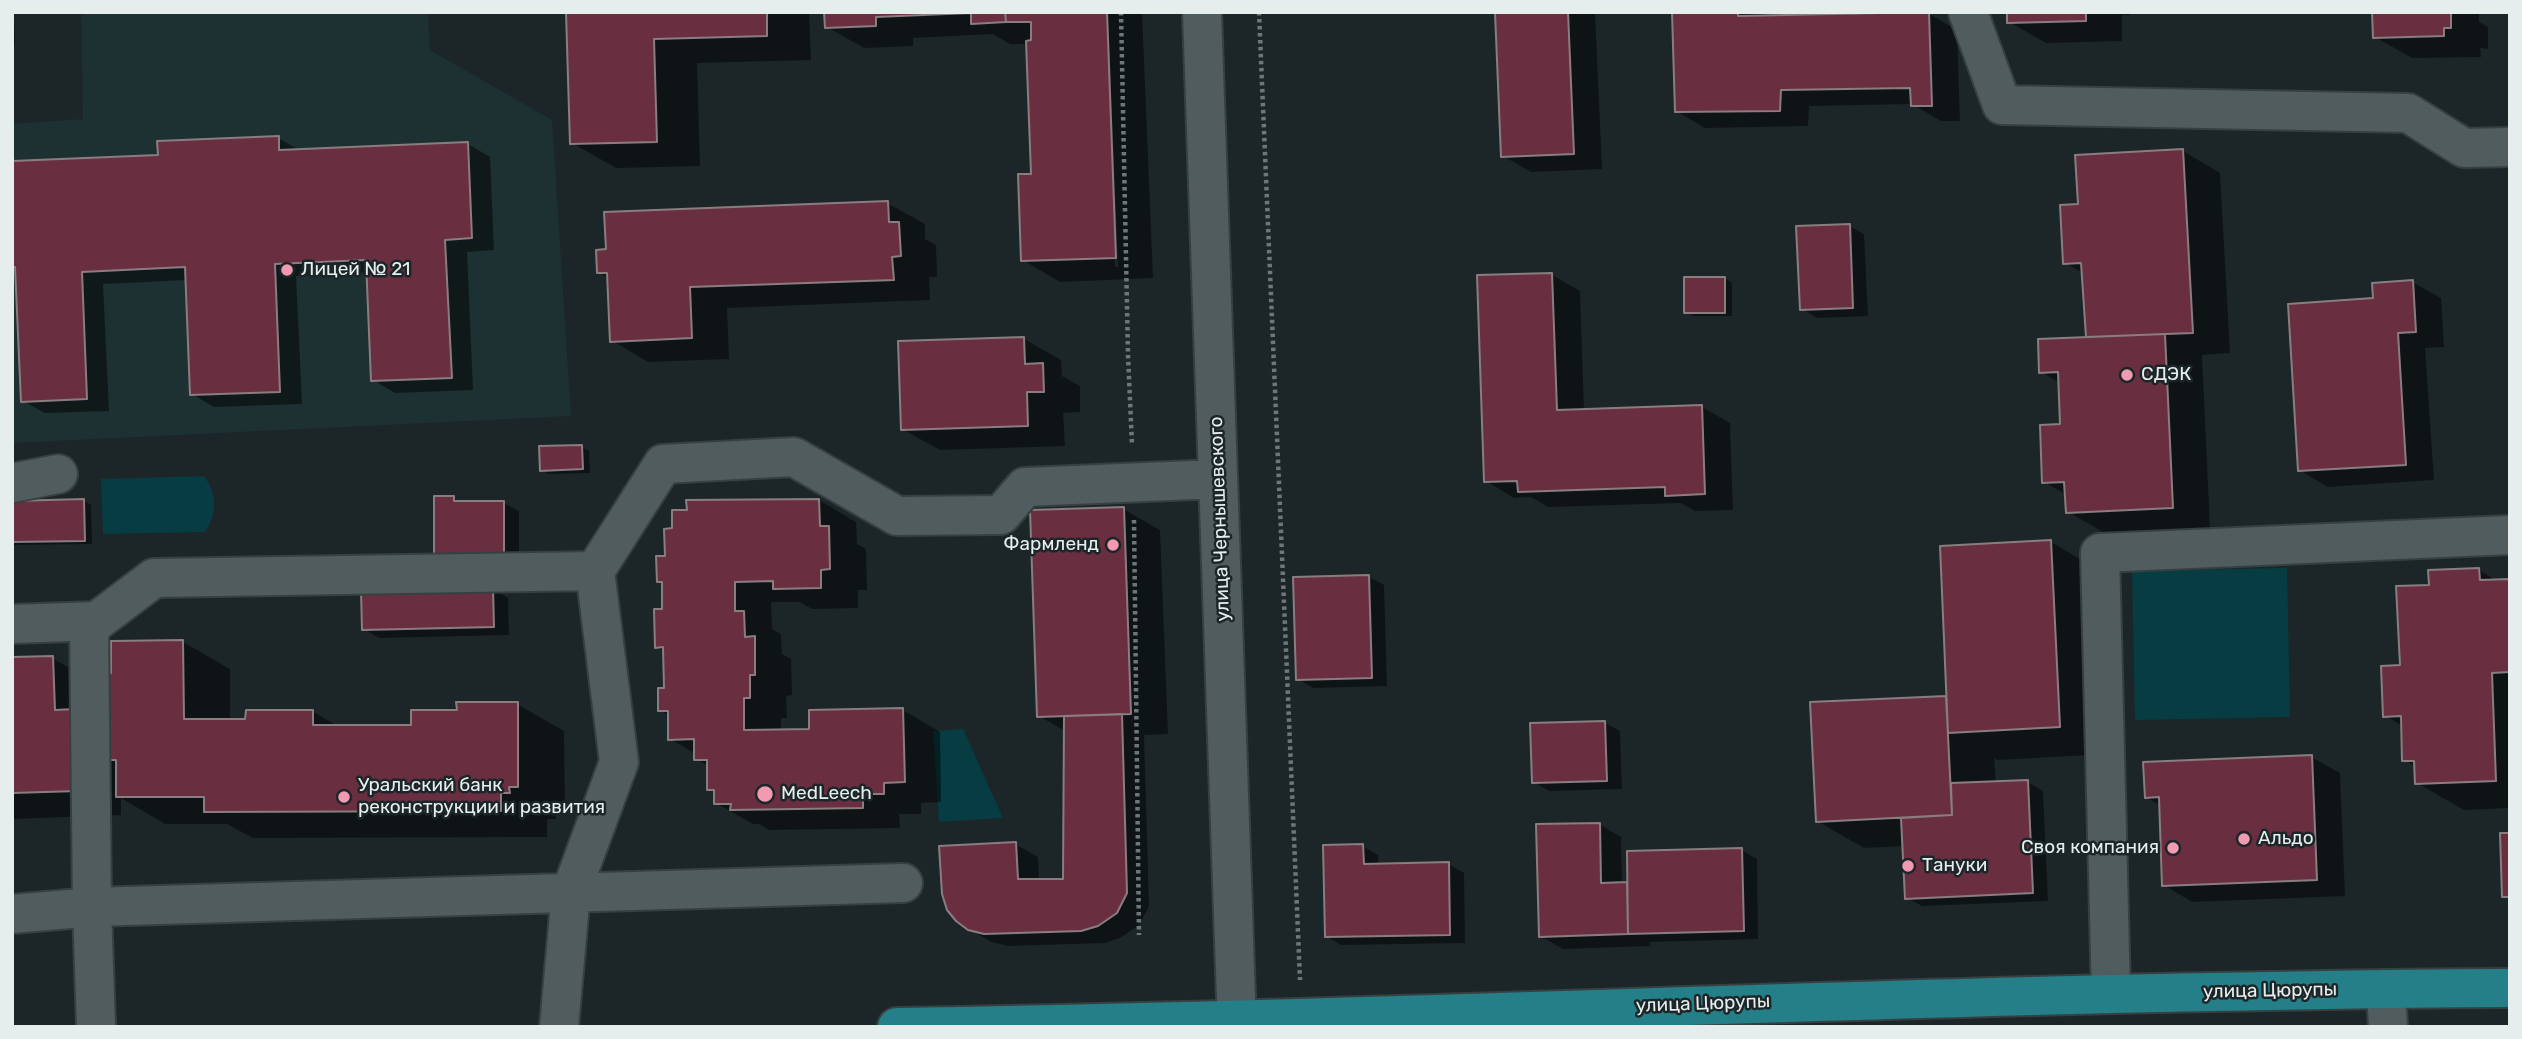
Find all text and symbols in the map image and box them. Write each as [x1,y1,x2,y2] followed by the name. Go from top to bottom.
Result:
[301,259,410,281] place label: Лицей № 21
[279,262,295,278] marker: Лицей № 21
[2141,364,2191,386] place label: СДЭК
[2119,367,2135,383] marker: СДЭК
[1205,416,1235,622] street label: улица Чернышевского
[1003,534,1099,556] place label: Фармленд
[1105,537,1121,553] marker: Фармленд
[358,775,605,819] place label: Уральский банк реконструкции и развития
[781,783,872,805] place label: MedLeech
[755,784,775,804] marker: MedLeech
[336,789,352,805] marker: Уральский банк реконструкции и развития
[2258,828,2314,850] place label: Альдо
[2236,831,2252,847] marker: Альдо
[2021,837,2159,859] place label: Своя компания
[2165,840,2181,856] marker: Своя компания
[1922,855,1987,877] place label: Тануки
[1900,858,1916,874] marker: Тануки
[2203,978,2337,1004] street label: улица Цюрупы
[1635,990,1771,1018] street label: улица Цюрупы

